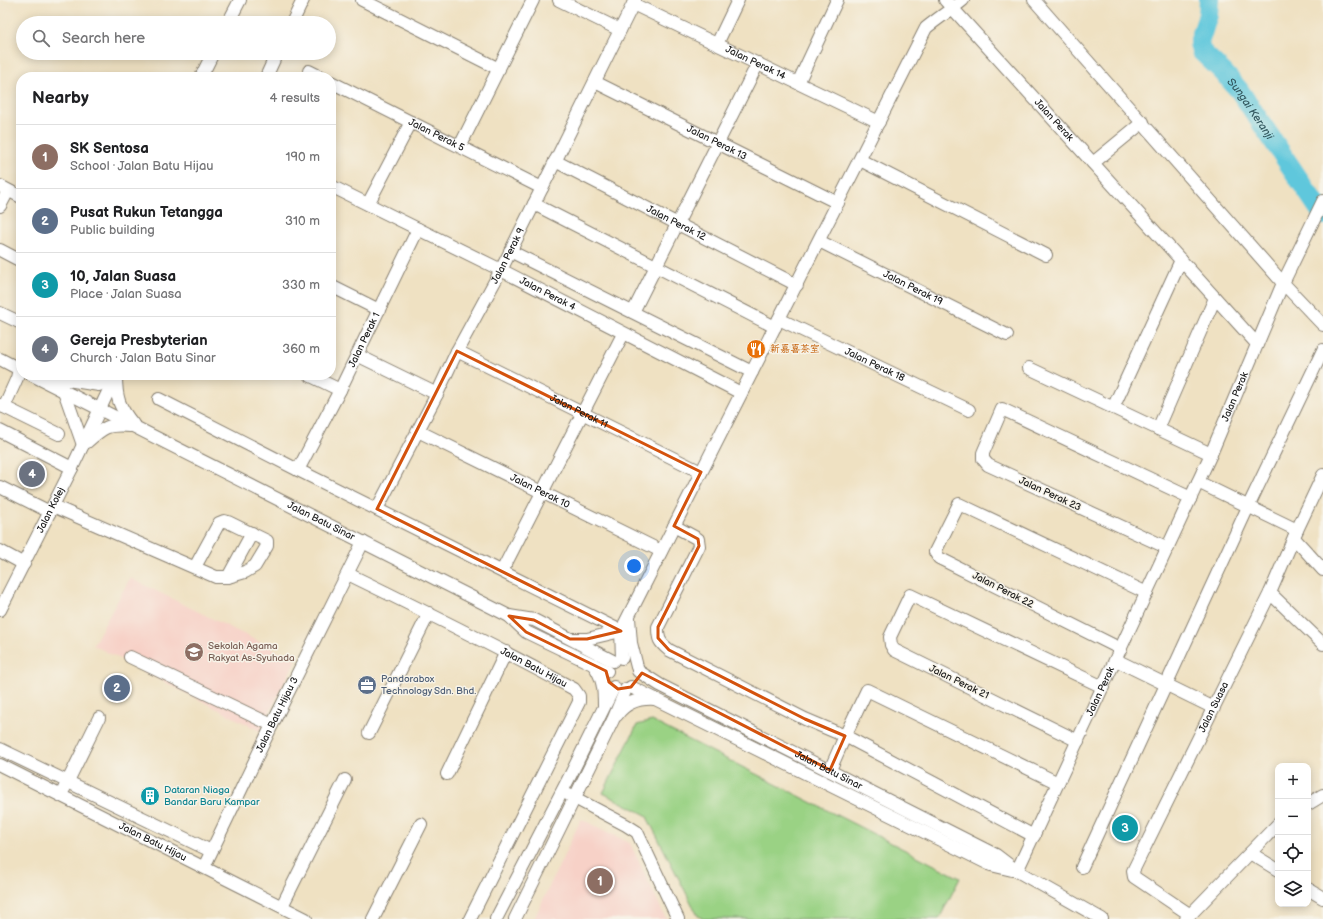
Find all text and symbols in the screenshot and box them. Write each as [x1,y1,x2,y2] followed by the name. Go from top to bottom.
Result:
[16,16,336,60] search box
[30,27,52,49] icon: search
[62,29,145,48] text: Search here
[724,43,788,82] street label: Jalan Perak 14
[1225,75,1277,142] water label: Sungai Keranji
[32,88,89,108] text: Nearby
[270,90,320,106] text: 4 results
[1032,96,1076,144] street label: Jalan Perak
[406,116,467,154] street label: Jalan Perak 5
[685,123,749,163] street label: Jalan Perak 13
[70,139,149,158] text: SK Sentosa
[42,149,48,165] text: 1
[286,149,320,165] text: 190 m
[70,158,214,174] text: School · Jalan Batu Hijau
[70,203,223,222] text: Pusat Rukun Tetangga
[644,203,708,243] street label: Jalan Perak 12
[41,213,49,229] text: 2
[285,213,320,229] text: 310 m
[70,222,155,238] text: Public building
[489,226,527,286] street label: Jalan Perak 9
[70,267,176,286] text: 10, Jalan Suasa
[881,268,945,308] street label: Jalan Perak 19
[517,275,578,313] street label: Jalan Perak 4
[41,277,49,293] text: 3
[282,277,320,293] text: 330 m
[70,286,182,302] text: Place · Jalan Suasa
[346,311,383,369] street label: Jalan Perak 1
[70,331,208,350] text: Gereja Presbyterian
[745,338,767,360] restaurant icon: 新嘉喜茶室
[41,341,49,357] text: 4
[282,341,320,357] text: 360 m
[770,343,820,355] place label: 新嘉喜茶室
[843,345,907,384] street label: Jalan Perak 18
[70,350,216,366] text: Church · Jalan Batu Sinar
[1219,370,1251,423] street label: Jalan Perak
[548,392,610,431] street label: Jalan Perak 11
[19,459,45,489] pin: 4
[508,471,572,511] street label: Jalan Perak 10
[1017,474,1083,514] street label: Jalan Perak 23
[34,485,67,535] street label: Jalan Kolej
[286,499,357,543] street label: Jalan Batu Sinar
[624,556,644,576] your location
[970,569,1036,611] street label: Jalan Perak 22
[208,640,295,664] place label: Sekolah Agama Rakyat As-Syuhada
[183,641,205,663] school or university icon: Sekolah Agama Rakyat As-Syuhada
[498,645,569,690] street label: Jalan Batu Hijau
[927,662,991,702] street label: Jalan Perak 21
[1084,665,1117,718] street label: Jalan Perak
[104,673,130,703] pin: 2
[381,673,476,697] place label: Pandorabox Technology Sdn. Bhd.
[356,674,378,696] office icon: Pandorabox Technology Sdn. Bhd.
[254,675,301,755] street label: Jalan Batu Hijau 3
[1196,680,1231,734] street label: Jalan Suasa
[793,748,865,792] street label: Jalan Batu Sinar
[1275,763,1311,907] map controls
[1275,763,1311,799] button: +
[164,784,260,808] place label: Dataran Niaga Bandar Baru Kampar
[139,785,161,807] building icon: Dataran Niaga Bandar Baru Kampar
[1275,799,1311,835] button: −
[1112,813,1138,843] pin: 3
[117,820,189,864] street label: Jalan Batu Hijau
[1275,835,1311,871] button: locate
[587,866,613,896] pin: 1
[1275,871,1311,907] button: layers

